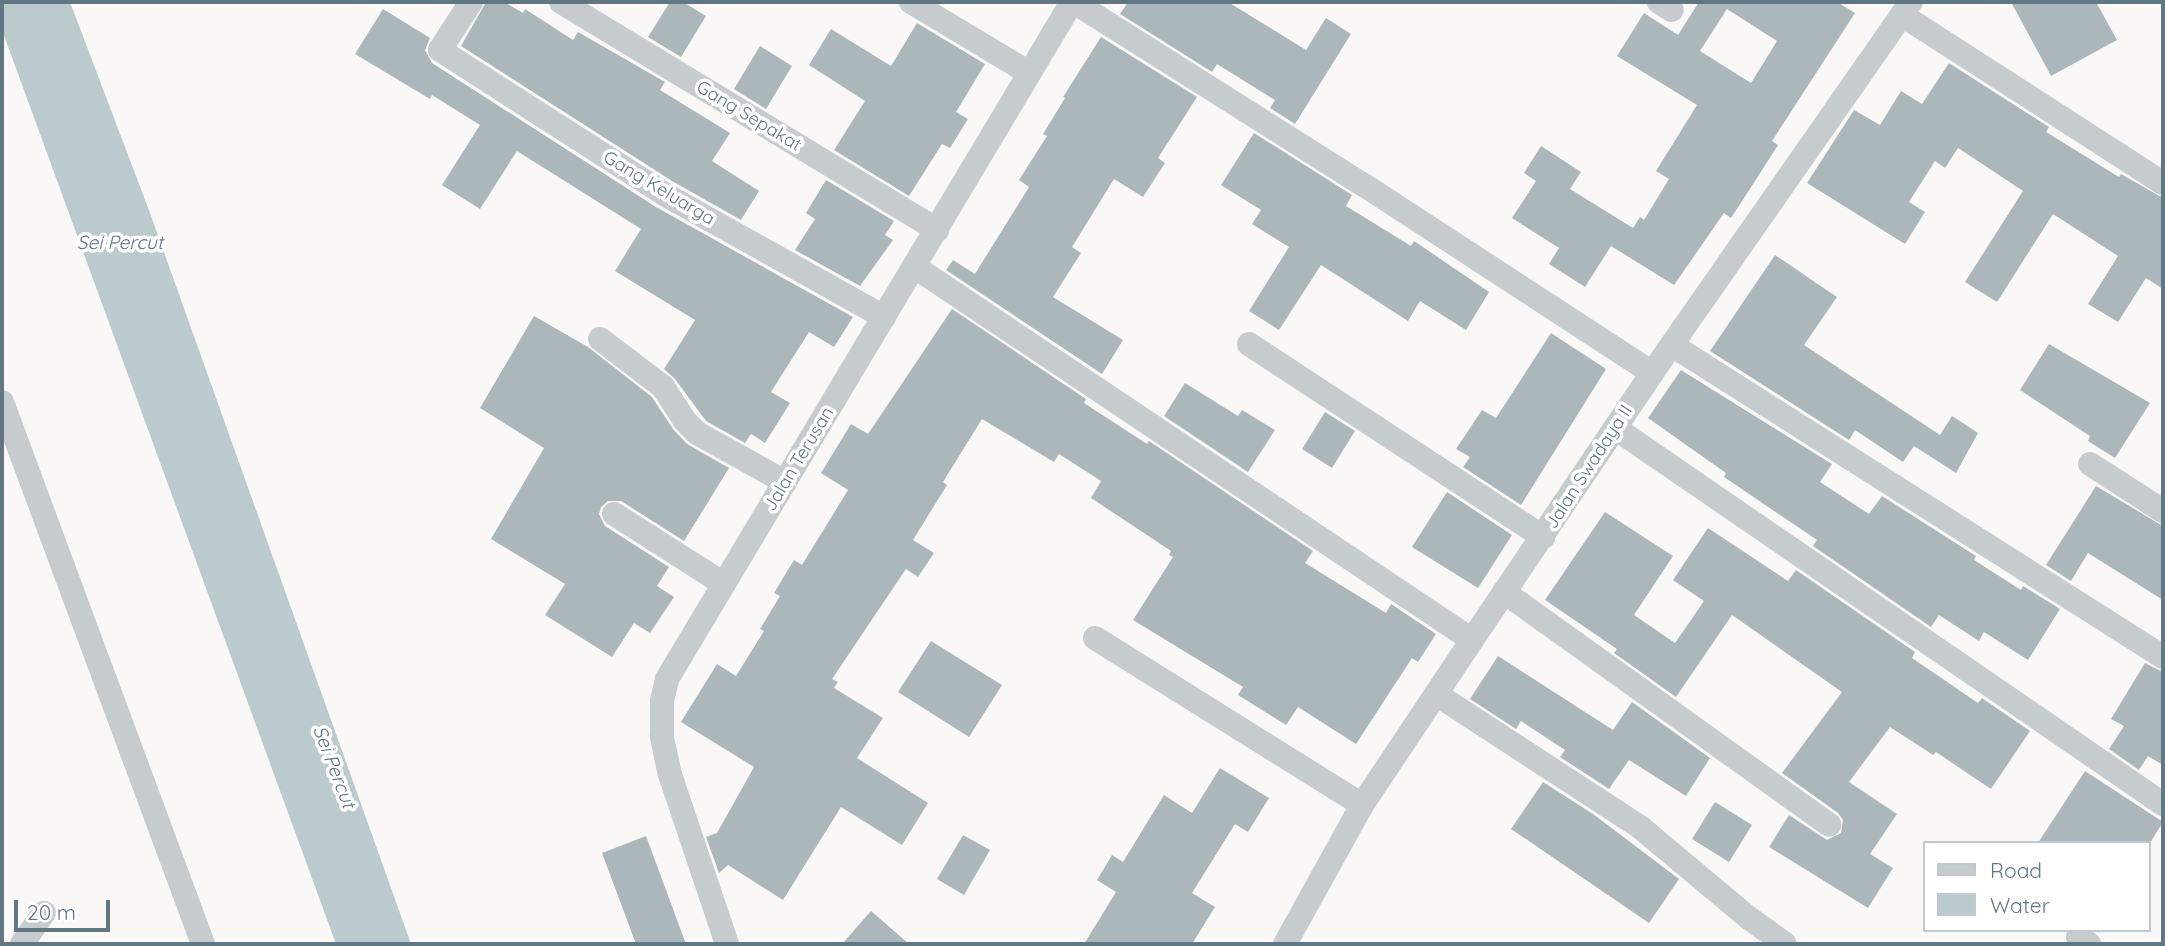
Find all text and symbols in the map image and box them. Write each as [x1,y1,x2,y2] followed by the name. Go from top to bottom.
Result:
[692,76,806,156] street label: Gang Sepakat
[599,146,719,230] street label: Gang Keluarga
[77,232,163,254] water label: Sei Percut
[1541,401,1637,533] street label: Jalan Swadaya II
[759,403,839,515] street label: Jalan Terusan
[308,723,360,811] water label: Sei Percut
[1924,841,2151,932] legend
[1990,857,2042,883] text: Road
[18,886,114,930] scale bar
[1990,892,2050,918] text: Water
[27,899,76,925] text: 20 m

